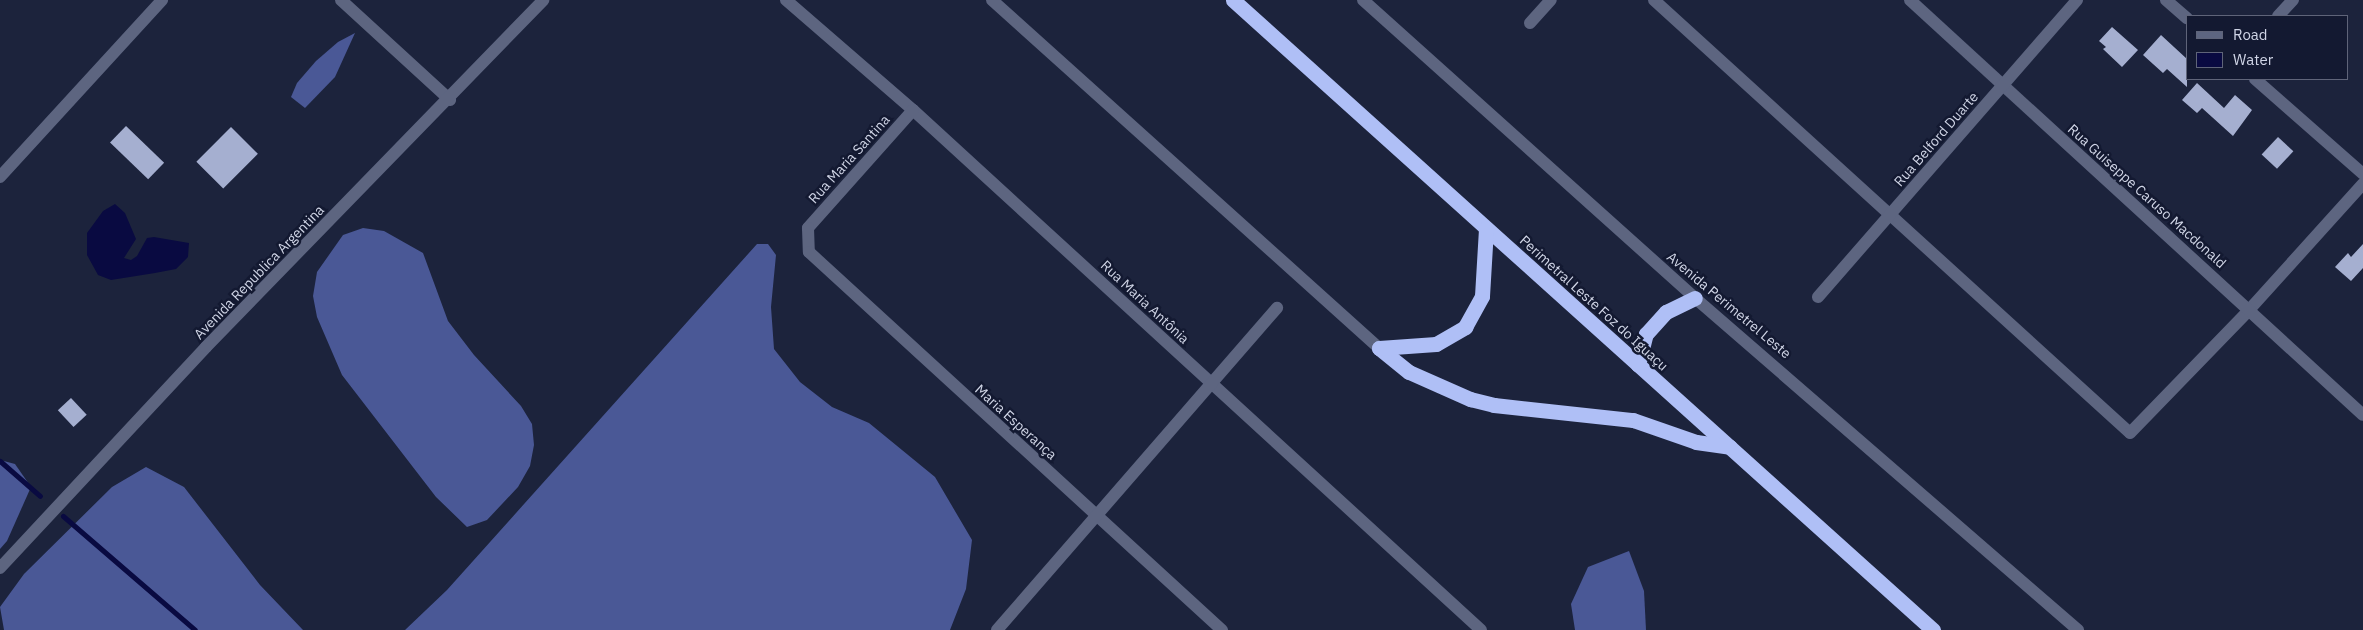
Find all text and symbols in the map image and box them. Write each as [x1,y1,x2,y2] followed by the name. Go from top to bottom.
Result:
[2186,15,2348,80] legend
[2233,25,2268,44] text: Road
[2233,50,2273,69] text: Water
[1890,88,1982,190] street label: Rua Belford Duarte
[805,111,893,207] street label: Rua Maria Santina
[2064,121,2230,271] street label: Rua Guiseppe Caruso Macdonald
[190,201,328,343] street label: Avenida Republica Argentina
[1516,232,1672,374] street label: Perimetral Leste Foz do Iguaçu
[1664,248,1794,362] street label: Avenida Perimetrel Leste
[1097,257,1193,347] street label: Rua Maria Antônia
[972,381,1060,463] street label: Maria Esperança

